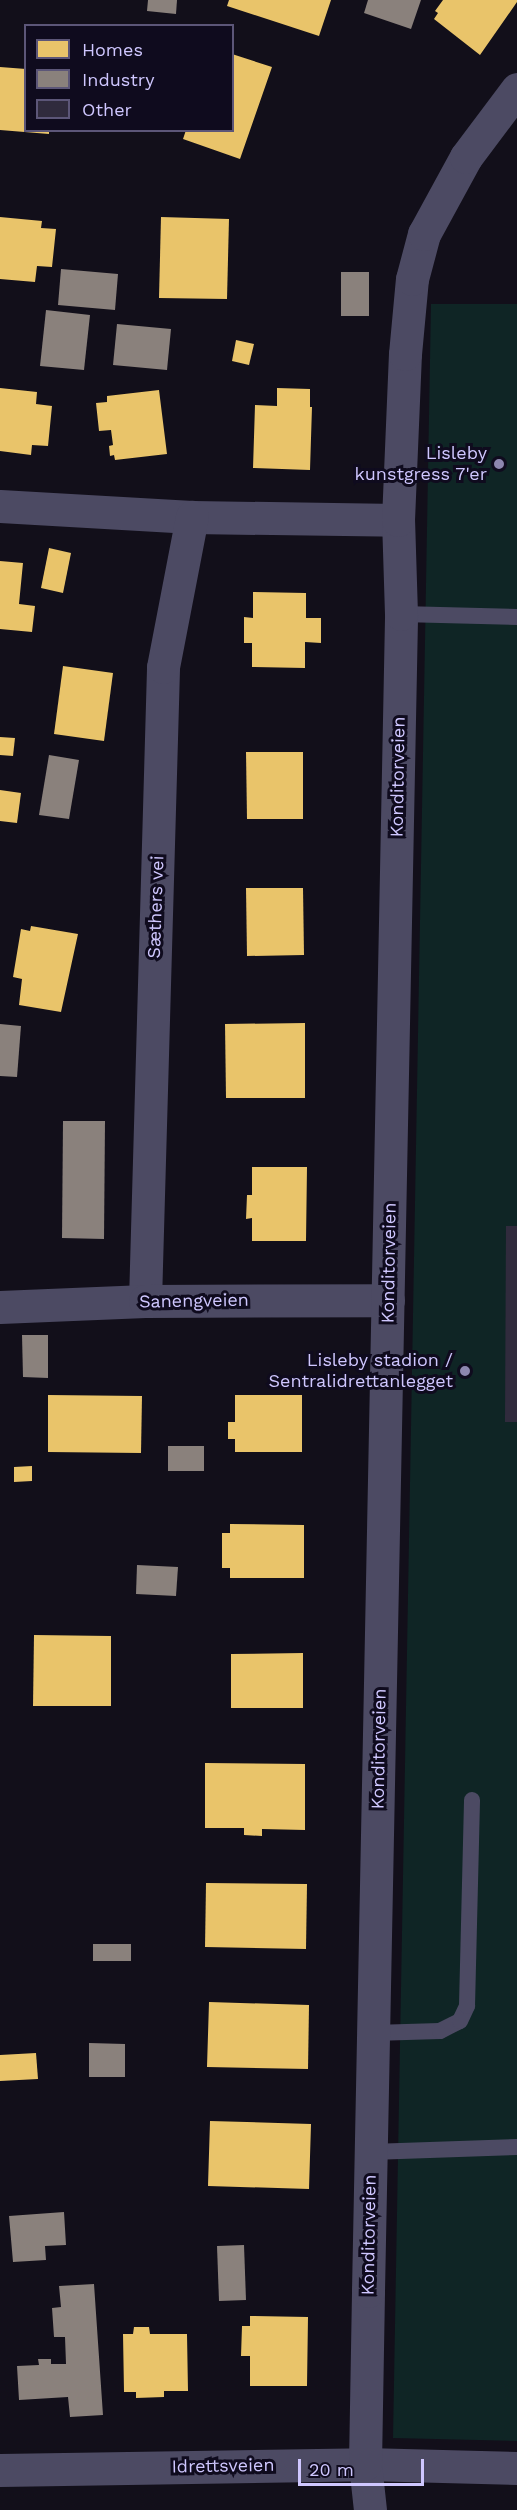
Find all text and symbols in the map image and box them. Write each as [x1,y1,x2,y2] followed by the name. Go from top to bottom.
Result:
[24,24,234,132] legend
[82,39,143,60] text: Homes
[82,69,154,90] text: Industry
[82,99,132,120] text: Other
[354,443,487,486] place label: Lisleby kunstgress 7'er
[492,457,506,471] marker: Lisleby kunstgress 7'er
[386,716,410,838] street label: Konditorveien
[143,855,169,959] street label: Sæthers vei
[377,1202,401,1324] street label: Konditorveien
[139,1289,249,1313] street label: Sanengveien
[269,1350,453,1392] place label: Lisleby stadion / Sentralidrettanlegget
[458,1364,472,1378] marker: Lisleby stadion / Sentralidrettanlegget
[367,1688,391,1810] street label: Konditorveien
[357,2174,381,2296] street label: Konditorveien
[301,2447,427,2485] scale bar
[171,2454,275,2478] street label: Idrettsveien
[309,2459,354,2480] text: 20 m

